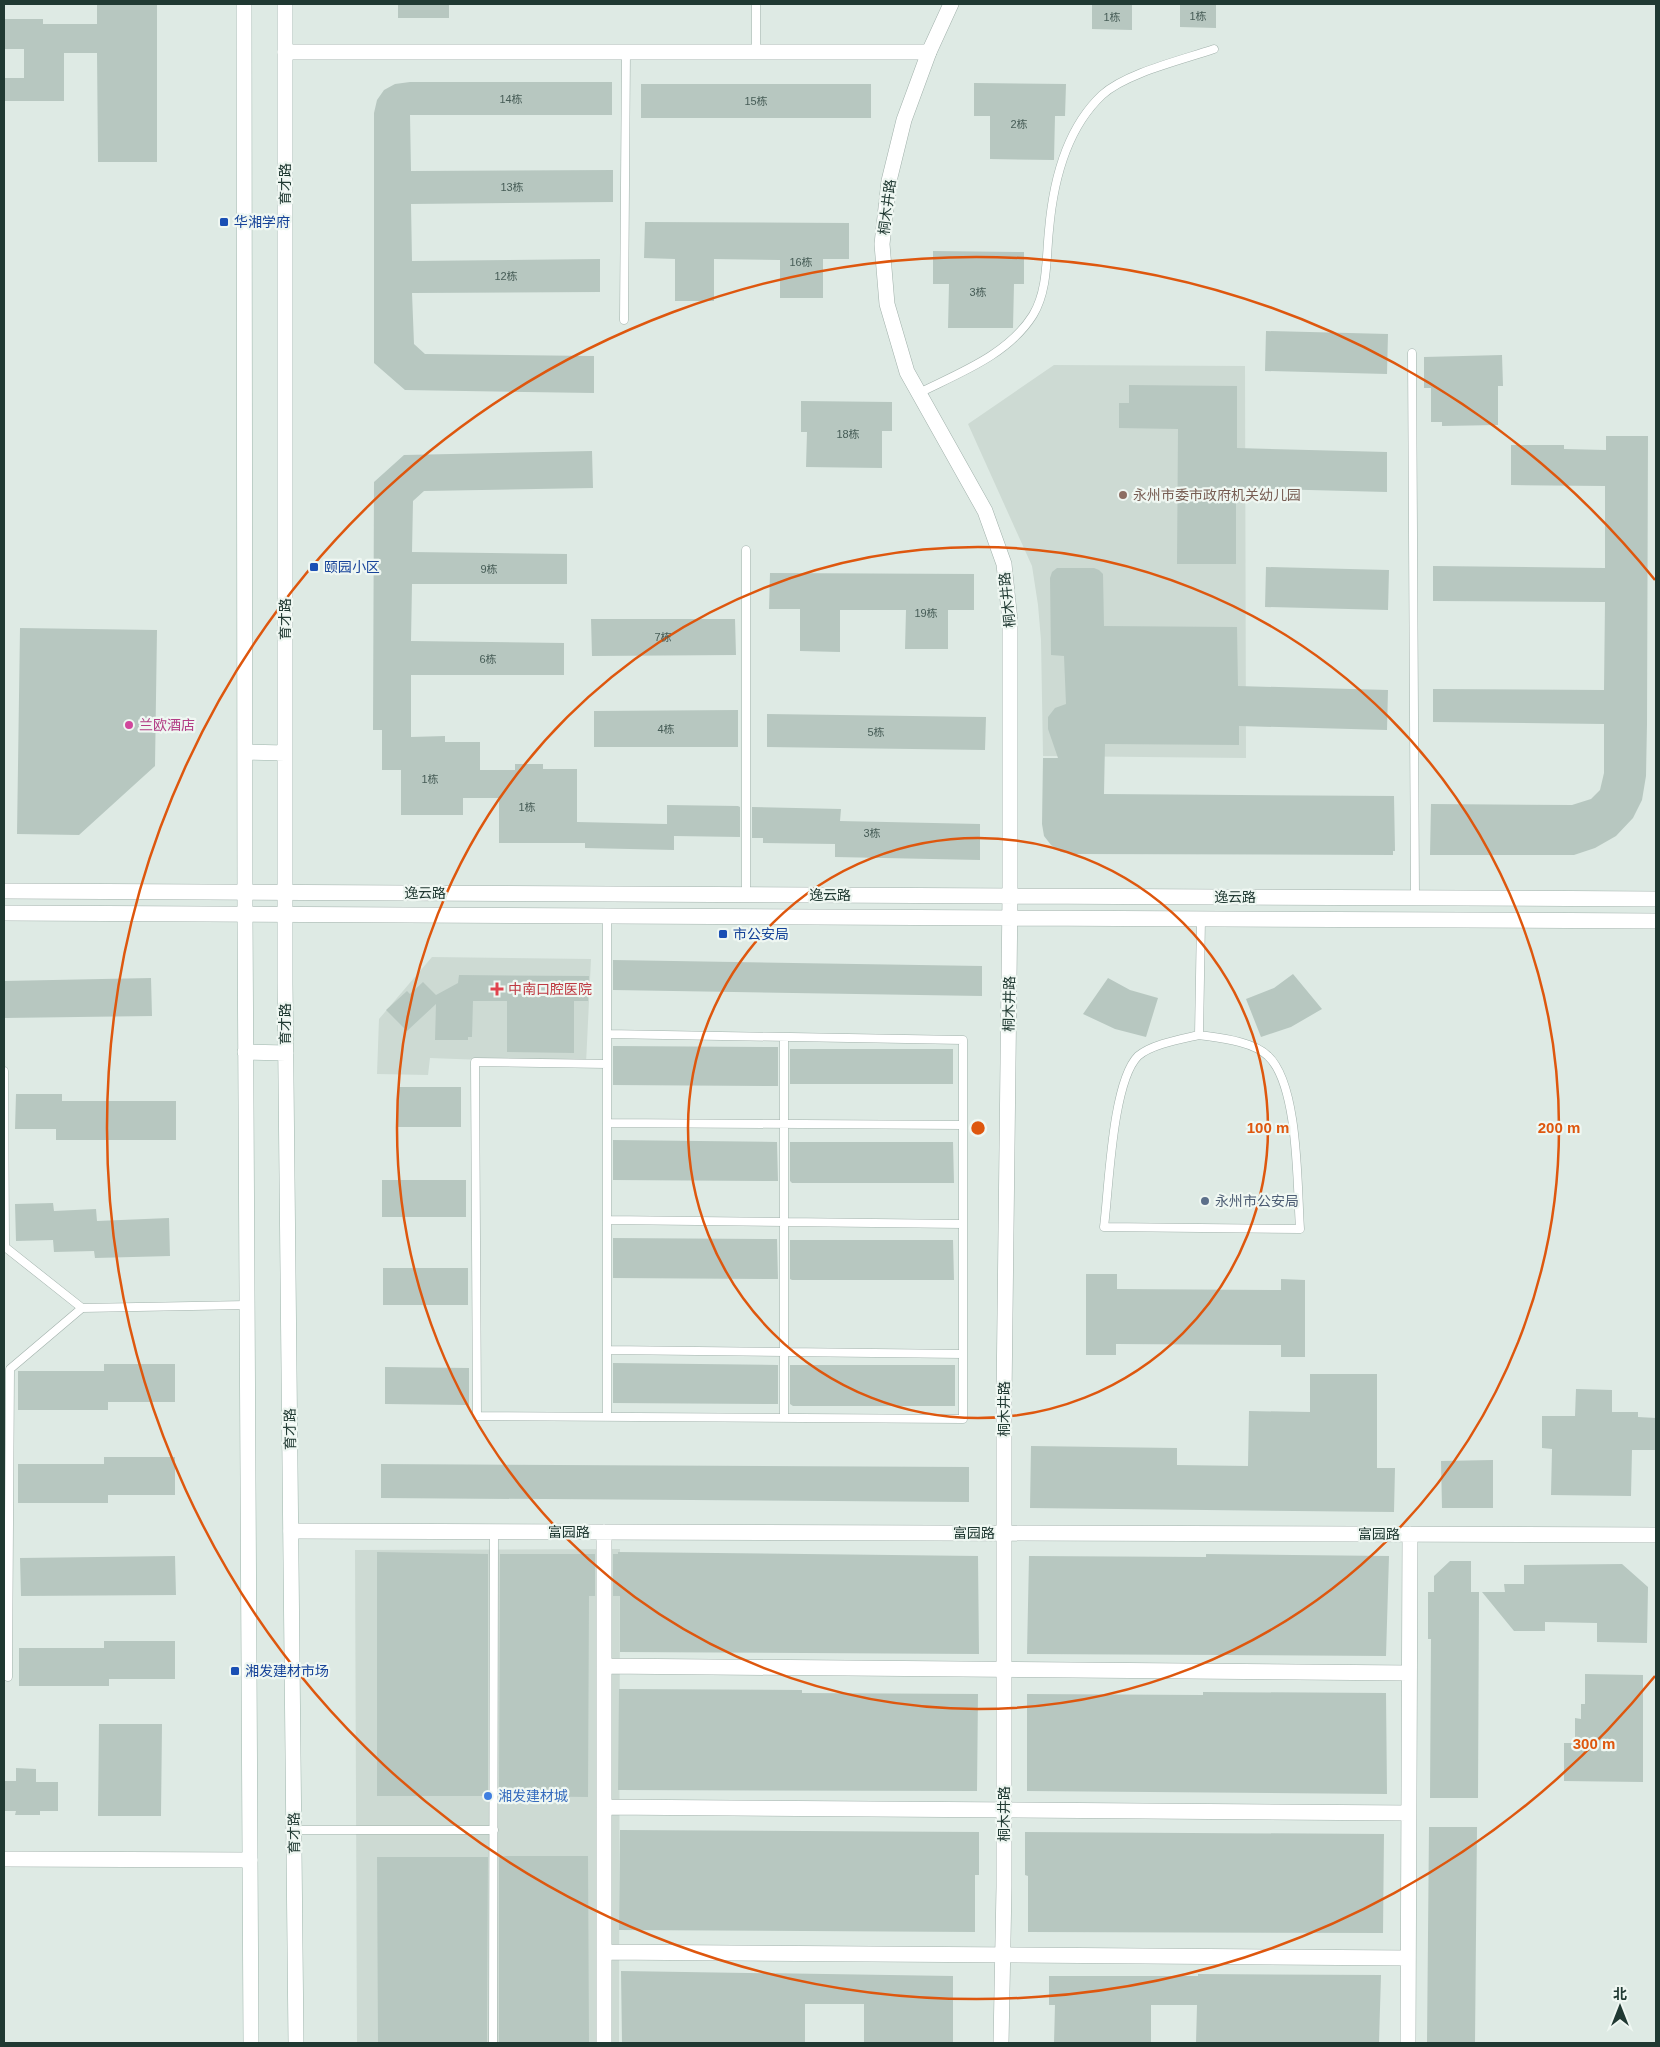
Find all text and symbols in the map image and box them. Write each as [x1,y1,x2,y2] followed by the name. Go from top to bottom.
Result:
[1189,10,1207,22] house number: 1栋
[1103,11,1121,23] house number: 1栋
[499,93,523,105] house number: 14栋
[744,95,768,107] house number: 15栋
[1010,118,1028,130] house number: 2栋
[277,163,293,205] street label: 育才路
[876,178,898,236] street label: 桐木井路
[500,181,524,193] house number: 13栋
[234,214,290,230] place label: 华湘学府
[218,216,230,228] marker: 华湘学府
[789,256,813,268] house number: 16栋
[494,270,518,282] house number: 12栋
[969,286,987,298] house number: 3栋
[836,428,860,440] house number: 18栋
[1133,487,1301,503] place label: 永州市委市政府机关幼儿园
[1117,489,1129,501] marker: 永州市委市政府机关幼儿园
[324,559,380,575] place label: 颐园小区
[308,561,320,573] marker: 颐园小区
[480,563,498,575] house number: 9栋
[996,571,1018,629] street label: 桐木井路
[277,598,293,640] street label: 育才路
[914,607,938,619] house number: 19栋
[654,631,672,643] house number: 7栋
[479,653,497,665] house number: 6栋
[139,717,195,733] place label: 兰欧酒店
[123,719,135,731] marker: 兰欧酒店
[657,723,675,735] house number: 4栋
[867,726,885,738] house number: 5栋
[421,773,439,785] house number: 1栋
[518,801,536,813] house number: 1栋
[863,827,881,839] house number: 3栋
[404,885,446,901] street label: 逸云路
[809,887,851,903] street label: 逸云路
[1214,889,1256,905] street label: 逸云路
[733,926,789,942] place label: 市公安局
[717,928,729,940] marker: 市公安局
[1001,976,1017,1032] street label: 桐木井路
[508,981,592,997] place label: 中南口腔医院
[490,982,504,996] marker: 中南口腔医院
[277,1003,293,1045] street label: 育才路
[969,1119,987,1137] centre of rings
[1247,1119,1289,1136] text: 100 m
[1538,1119,1580,1136] text: 200 m
[1215,1193,1299,1209] place label: 永州市公安局
[1199,1195,1211,1207] marker: 永州市公安局
[996,1381,1012,1437] street label: 桐木井路
[282,1408,298,1450] street label: 育才路
[548,1524,590,1540] street label: 富园路
[953,1525,995,1541] street label: 富园路
[1358,1526,1400,1542] street label: 富园路
[245,1663,329,1679] place label: 湘发建材市场
[229,1665,241,1677] marker: 湘发建材市场
[1573,1735,1615,1752] text: 300 m
[996,1786,1012,1842] street label: 桐木井路
[498,1788,568,1804] place label: 湘发建材城
[482,1790,494,1802] marker: 湘发建材城
[286,1812,302,1854] street label: 育才路
[1595,1982,1645,2032] north arrow
[1613,1986,1627,2002] text: 北

